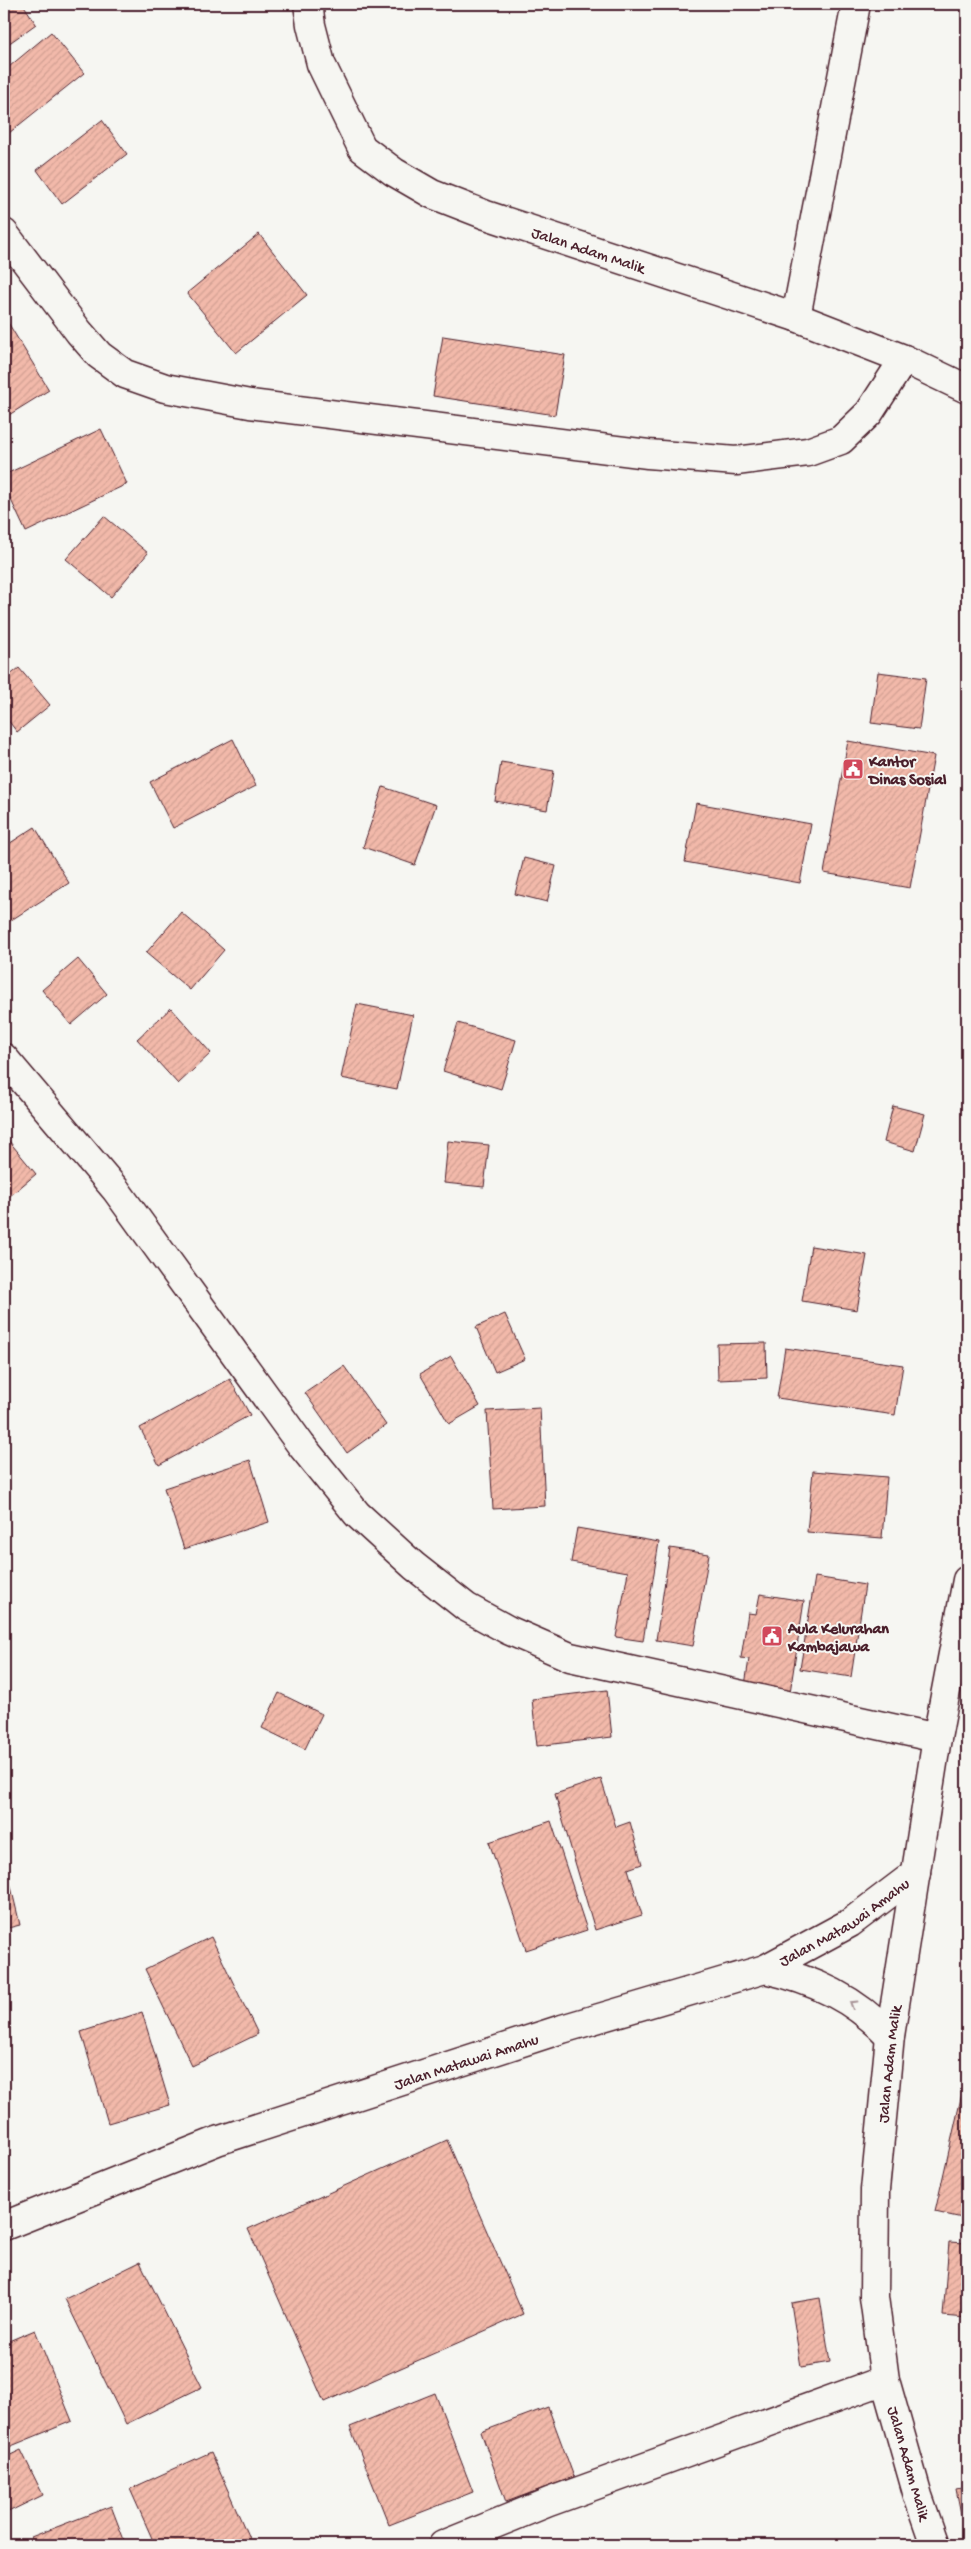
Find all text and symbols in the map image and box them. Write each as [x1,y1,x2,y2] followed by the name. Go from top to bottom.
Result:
[529,225,649,280] street label: Jalan Adam Malik
[867,754,947,791] place label: Kantor Dinas Sosial
[841,757,865,781] public building icon: Kantor Dinas Sosial
[787,1621,889,1658] place label: Aula Kelurahan Kambajawa
[760,1624,784,1648] public building icon: Aula Kelurahan Kambajawa
[777,1875,915,1972] street label: Jalan Matawai Amahu
[850,2001,859,2011] one-way arrow
[876,2002,908,2124] street label: Jalan Adam Malik
[392,2031,542,2096] street label: Jalan Matawai Amahu
[881,2405,933,2525] street label: Jalan Adam Malik

